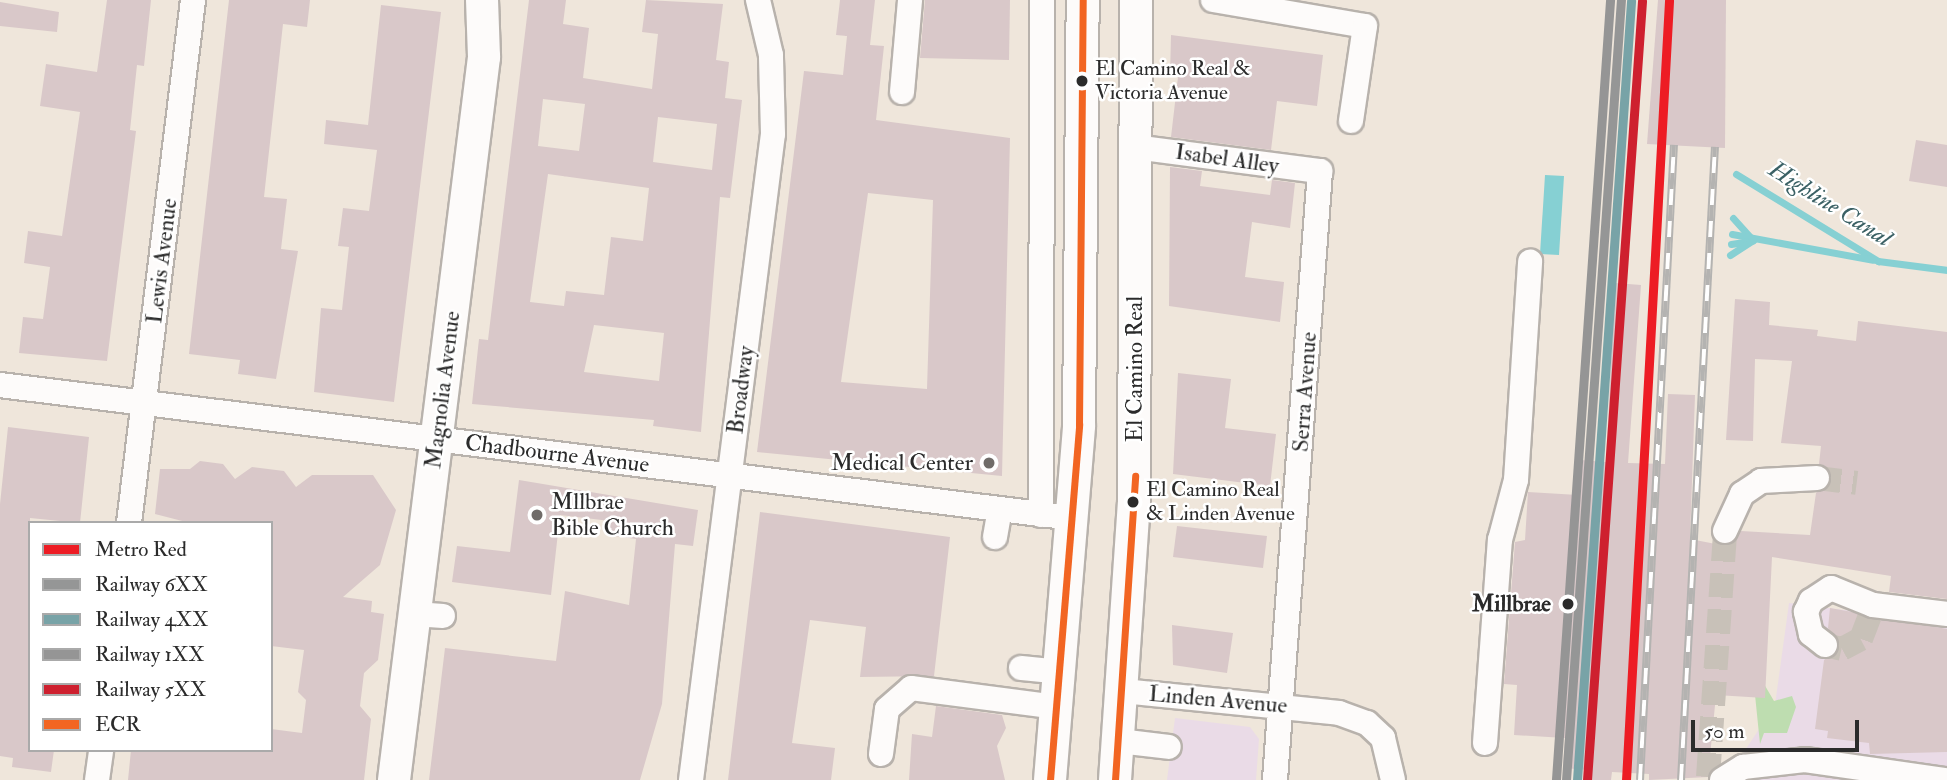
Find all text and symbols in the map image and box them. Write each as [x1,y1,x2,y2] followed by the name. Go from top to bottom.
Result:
[1095,56,1251,106] place label: El Camino Real & Victoria Avenue
[1075,74,1089,88] marker: El Camino Real & Victoria Avenue
[1173,138,1281,180] street label: Isabel Alley
[1764,155,1896,253] water label: Highline Canal
[141,197,183,325] street label: Lewis Avenue
[1121,296,1149,442] street label: El Camino Real
[420,310,466,470] street label: Magnolia Avenue
[1287,331,1323,453] street label: Serra Avenue
[722,344,760,436] street label: Broadway
[463,429,651,479] street label: Chadbourne Avenue
[831,449,973,477] place label: Medical Center
[979,453,999,473] marker: Medical Center
[1146,477,1295,527] place label: El Camino Real & Linden Avenue
[551,488,674,542] place label: Mllbrae Bible Church
[1126,495,1140,509] marker: El Camino Real & Linden Avenue
[529,507,545,523] marker: Mllbrae Bible Church
[28,521,273,752] legend
[95,536,187,563] text: Metro Red
[95,571,208,598] text: Railway 6XX
[1472,590,1551,618] place label: Millbrae
[1557,593,1579,615] marker: Millbrae
[95,606,208,633] text: Railway 4XX
[95,641,205,668] text: Railway 1XX
[95,676,206,703] text: Railway 5XX
[1148,680,1288,720] street label: Linden Avenue
[1695,706,1863,750] scale bar
[95,711,141,738] text: ECR
[1704,718,1745,745] text: 50 m

